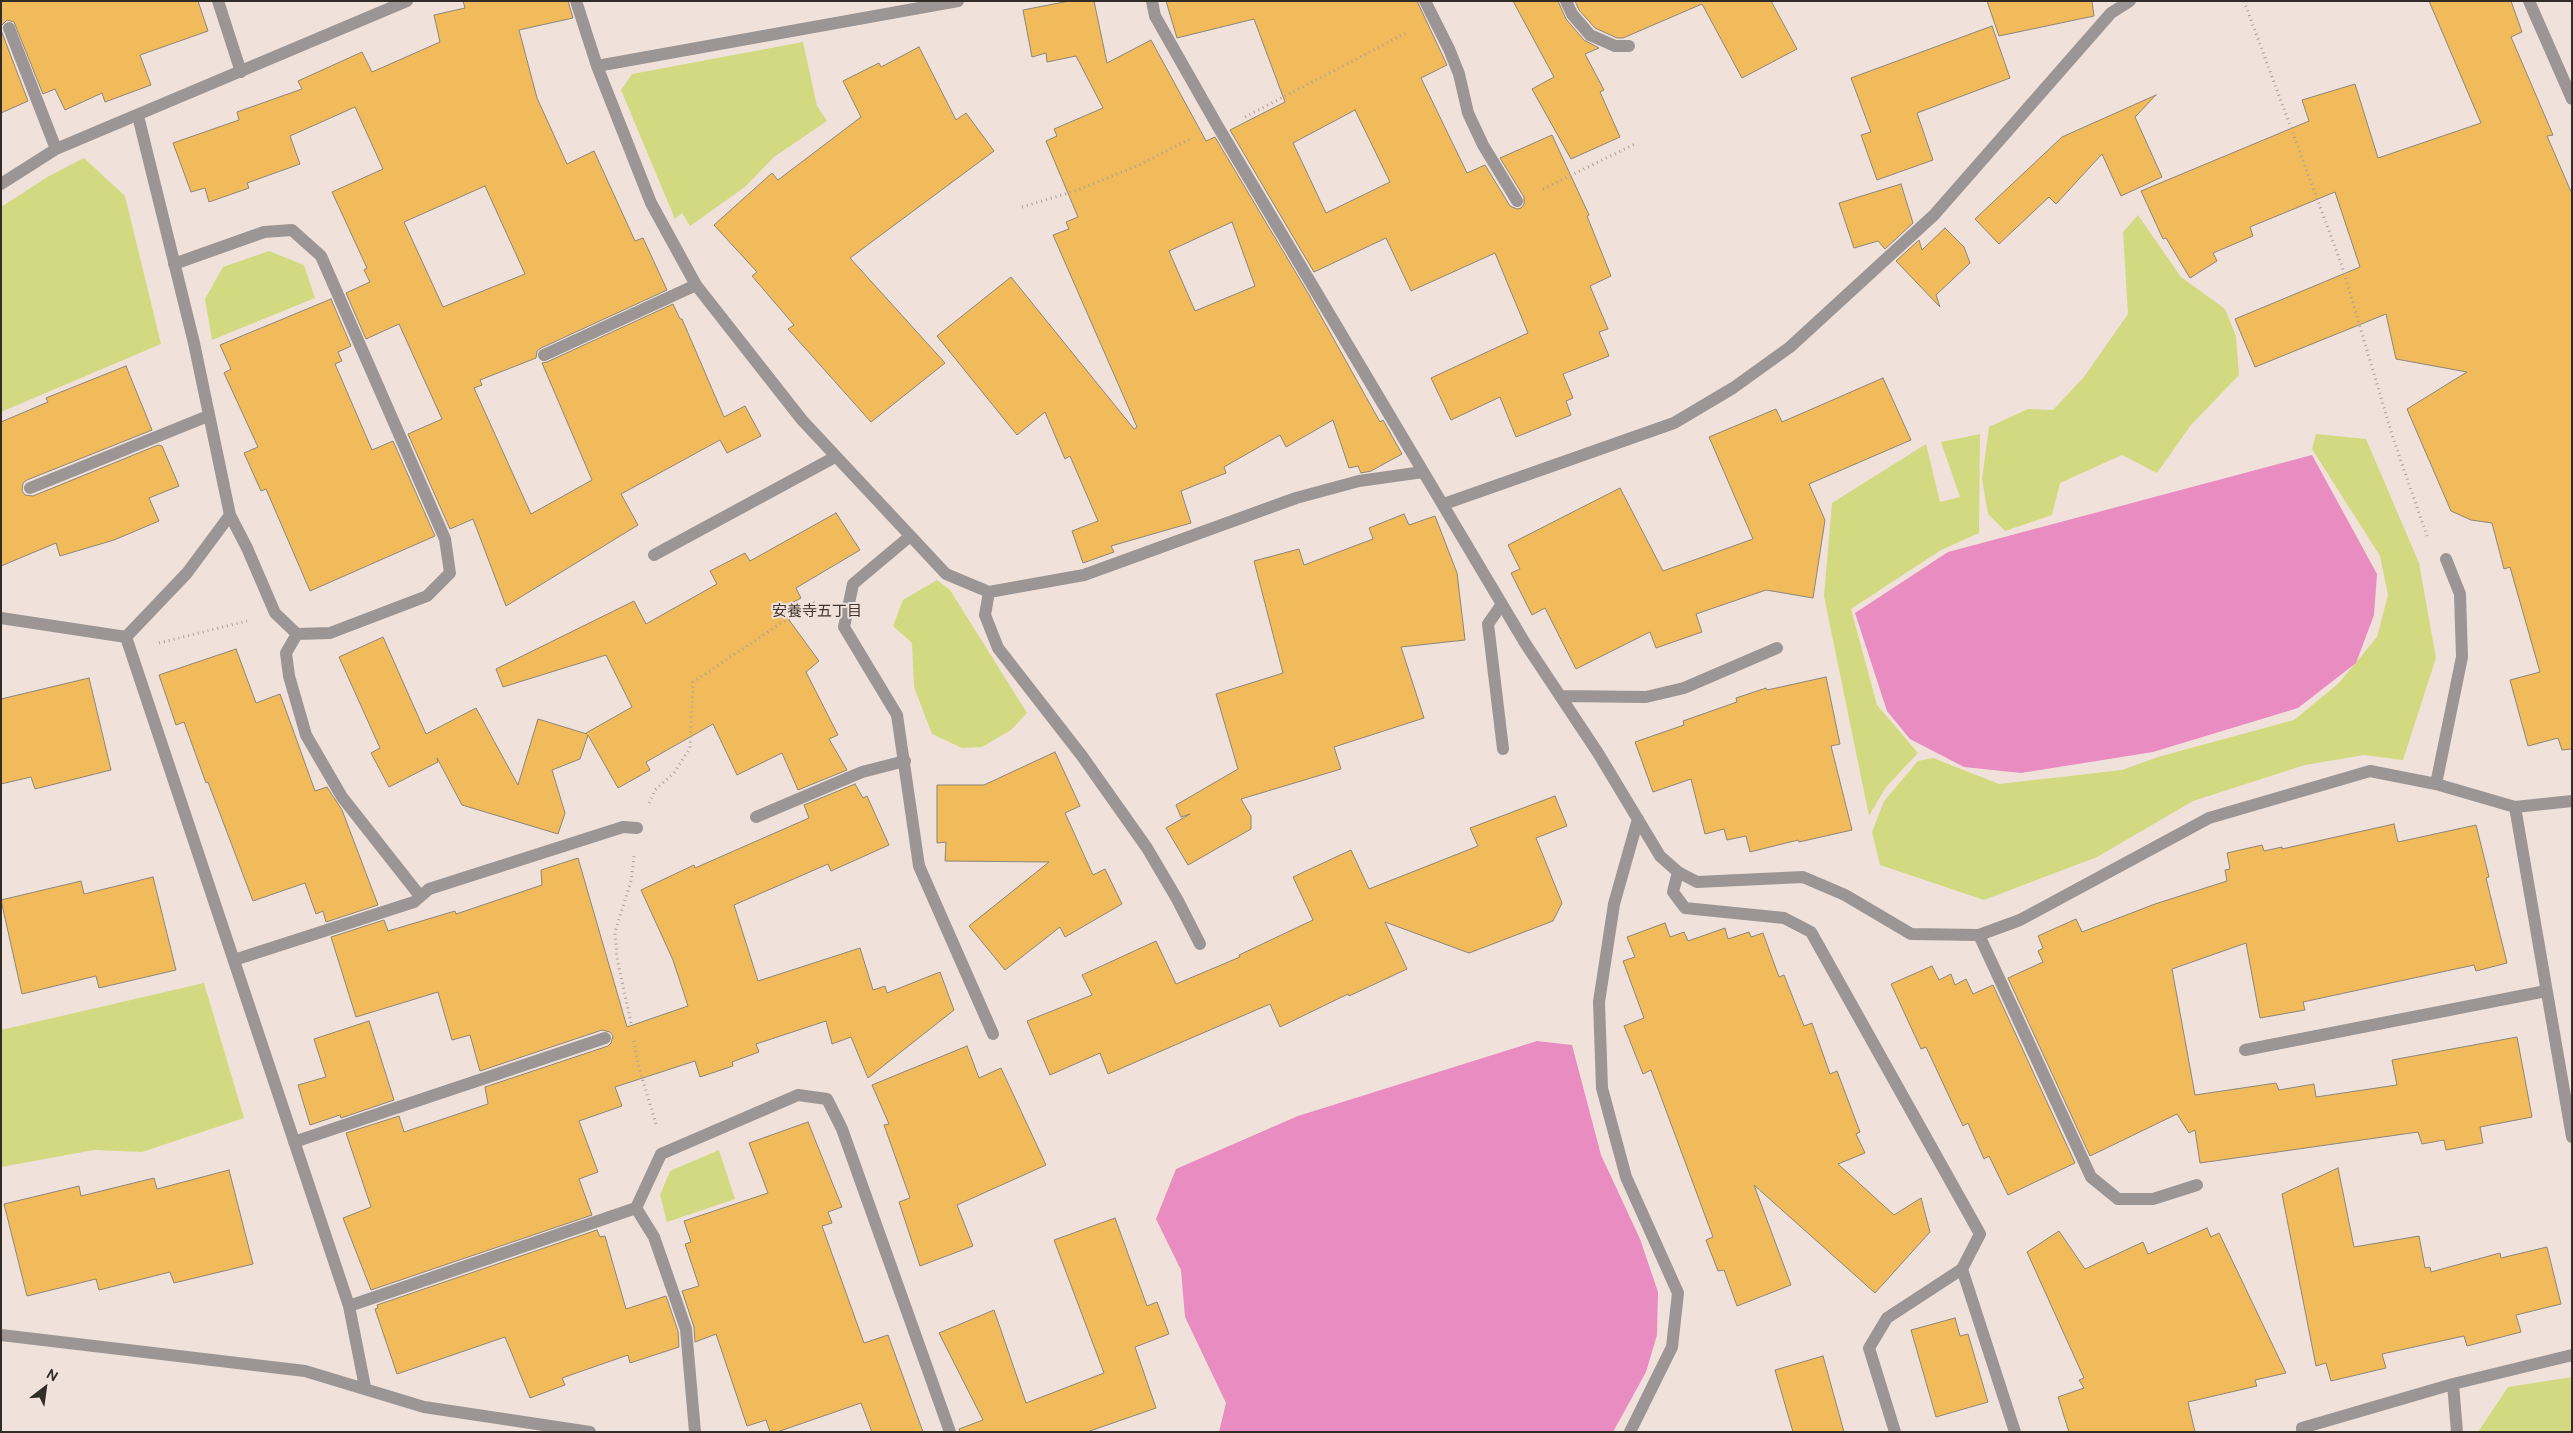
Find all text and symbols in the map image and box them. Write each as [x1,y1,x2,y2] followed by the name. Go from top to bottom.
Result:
[772,603,862,621] district label: 安養寺五丁目
[20,1363,70,1413] north arrow
[44,1365,61,1385] text: N

